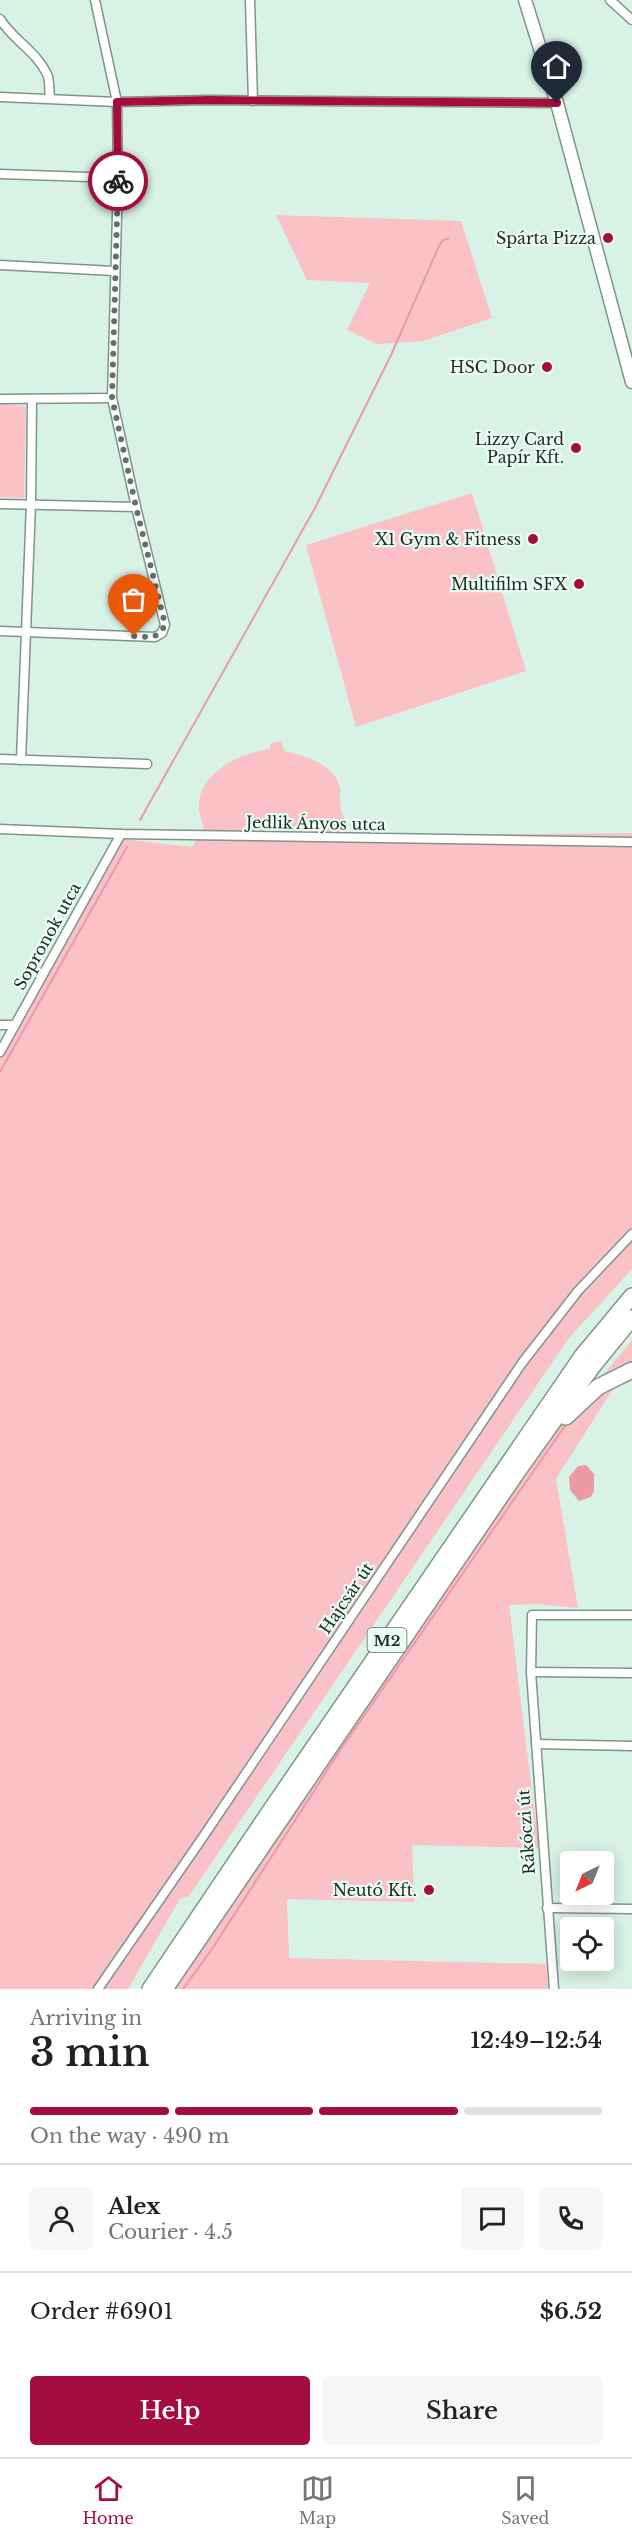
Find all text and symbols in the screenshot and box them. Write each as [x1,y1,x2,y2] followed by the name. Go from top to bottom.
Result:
[531,41,582,103] pin
[540,50,573,83] icon: home
[88,151,148,211] courier
[102,165,135,198] icon: bike
[496,228,596,248] place label: Spárta Pizza
[601,231,615,245] marker: Spárta Pizza
[450,357,535,377] place label: HSC Door
[540,360,554,374] marker: HSC Door
[475,429,564,467] place label: Lizzy Card Papír Kft.
[569,441,583,455] marker: Lizzy Card Papír Kft.
[375,529,521,549] place label: X1 Gym & Fitness
[526,532,540,546] marker: X1 Gym & Fitness
[108,574,159,636] pin
[451,574,568,594] place label: Multifilm SFX
[572,577,586,591] marker: Multifilm SFX
[117,583,150,616] icon: bag
[244,812,386,834] street label: Jedlik Ányos utca
[9,879,85,993] street label: Sopronok utca
[315,1558,377,1638] street label: Hajcsár út
[368,1628,406,1652] road number: M2
[513,1789,539,1875] street label: Rákóczi út
[560,1851,614,1905] north arrow
[560,1851,614,1971] map controls
[333,1880,417,1900] place label: Neutó Kft.
[422,1883,436,1897] marker: Neutó Kft.
[560,1917,614,1971] button: locate
[30,2006,142,2030] text: Arriving in
[470,2027,602,2054] text: 12:49–12:54
[30,2028,150,2077] text: 3 min
[30,2124,229,2148] text: On the way · 490 m
[30,2187,93,2250] button: person
[461,2187,524,2250] button: chat
[539,2187,602,2250] button: phone
[108,2193,161,2220] text: Alex
[108,2220,233,2244] text: Courier · 4.5
[30,2298,173,2325] text: Order #6901
[540,2298,602,2325] text: $6.52
[30,2376,310,2445] button: Help
[322,2376,602,2445] button: Share
[83,2472,134,2528] tab: Home
[299,2472,336,2528] tab: Map
[501,2472,549,2528] tab: Saved

